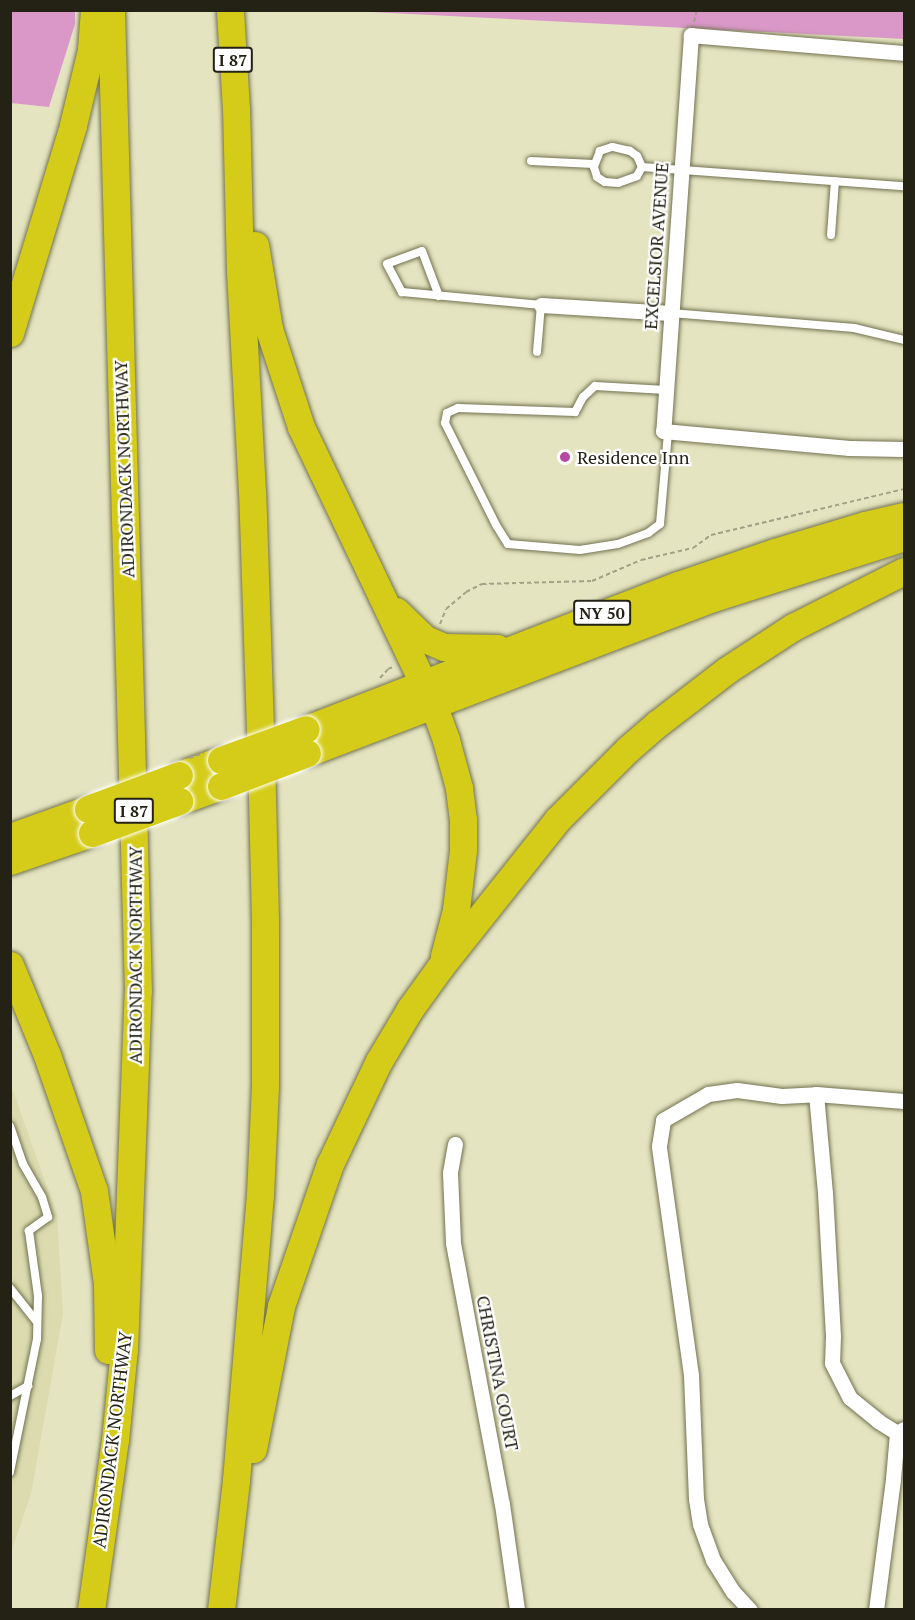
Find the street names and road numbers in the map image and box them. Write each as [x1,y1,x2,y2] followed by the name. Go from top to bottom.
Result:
[212,47,254,73] road number: I 87
[639,161,673,331] street label: EXCELSIOR AVENUE
[109,360,139,578] street label: ADIRONDACK NORTHWAY
[572,600,632,626] road number: NY 50
[113,798,155,824] road number: I 87
[124,846,146,1064] street label: ADIRONDACK NORTHWAY
[472,1294,524,1452] street label: CHRISTINA COURT
[88,1330,136,1550] street label: ADIRONDACK NORTHWAY

